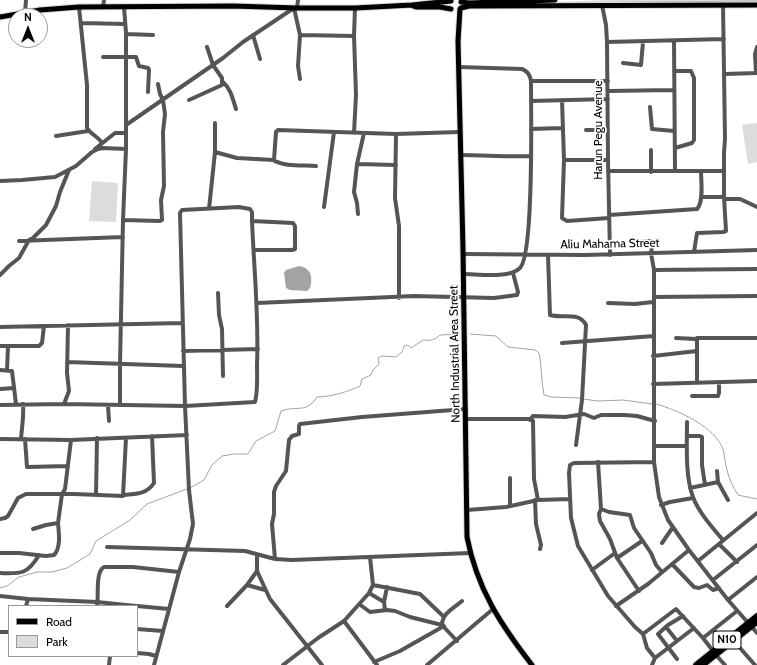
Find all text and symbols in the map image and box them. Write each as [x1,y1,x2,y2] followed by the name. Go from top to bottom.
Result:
[8,8,48,48] north arrow
[24,10,32,24] text: N
[591,80,605,180] street label: Harun Pegu Avenue
[560,236,660,252] street label: Aliu Mahama Street
[447,285,463,423] street label: North Industrial Area Street
[8,605,138,657] legend
[46,614,72,629] text: Road
[713,631,741,649] road number: N10
[46,634,68,649] text: Park

